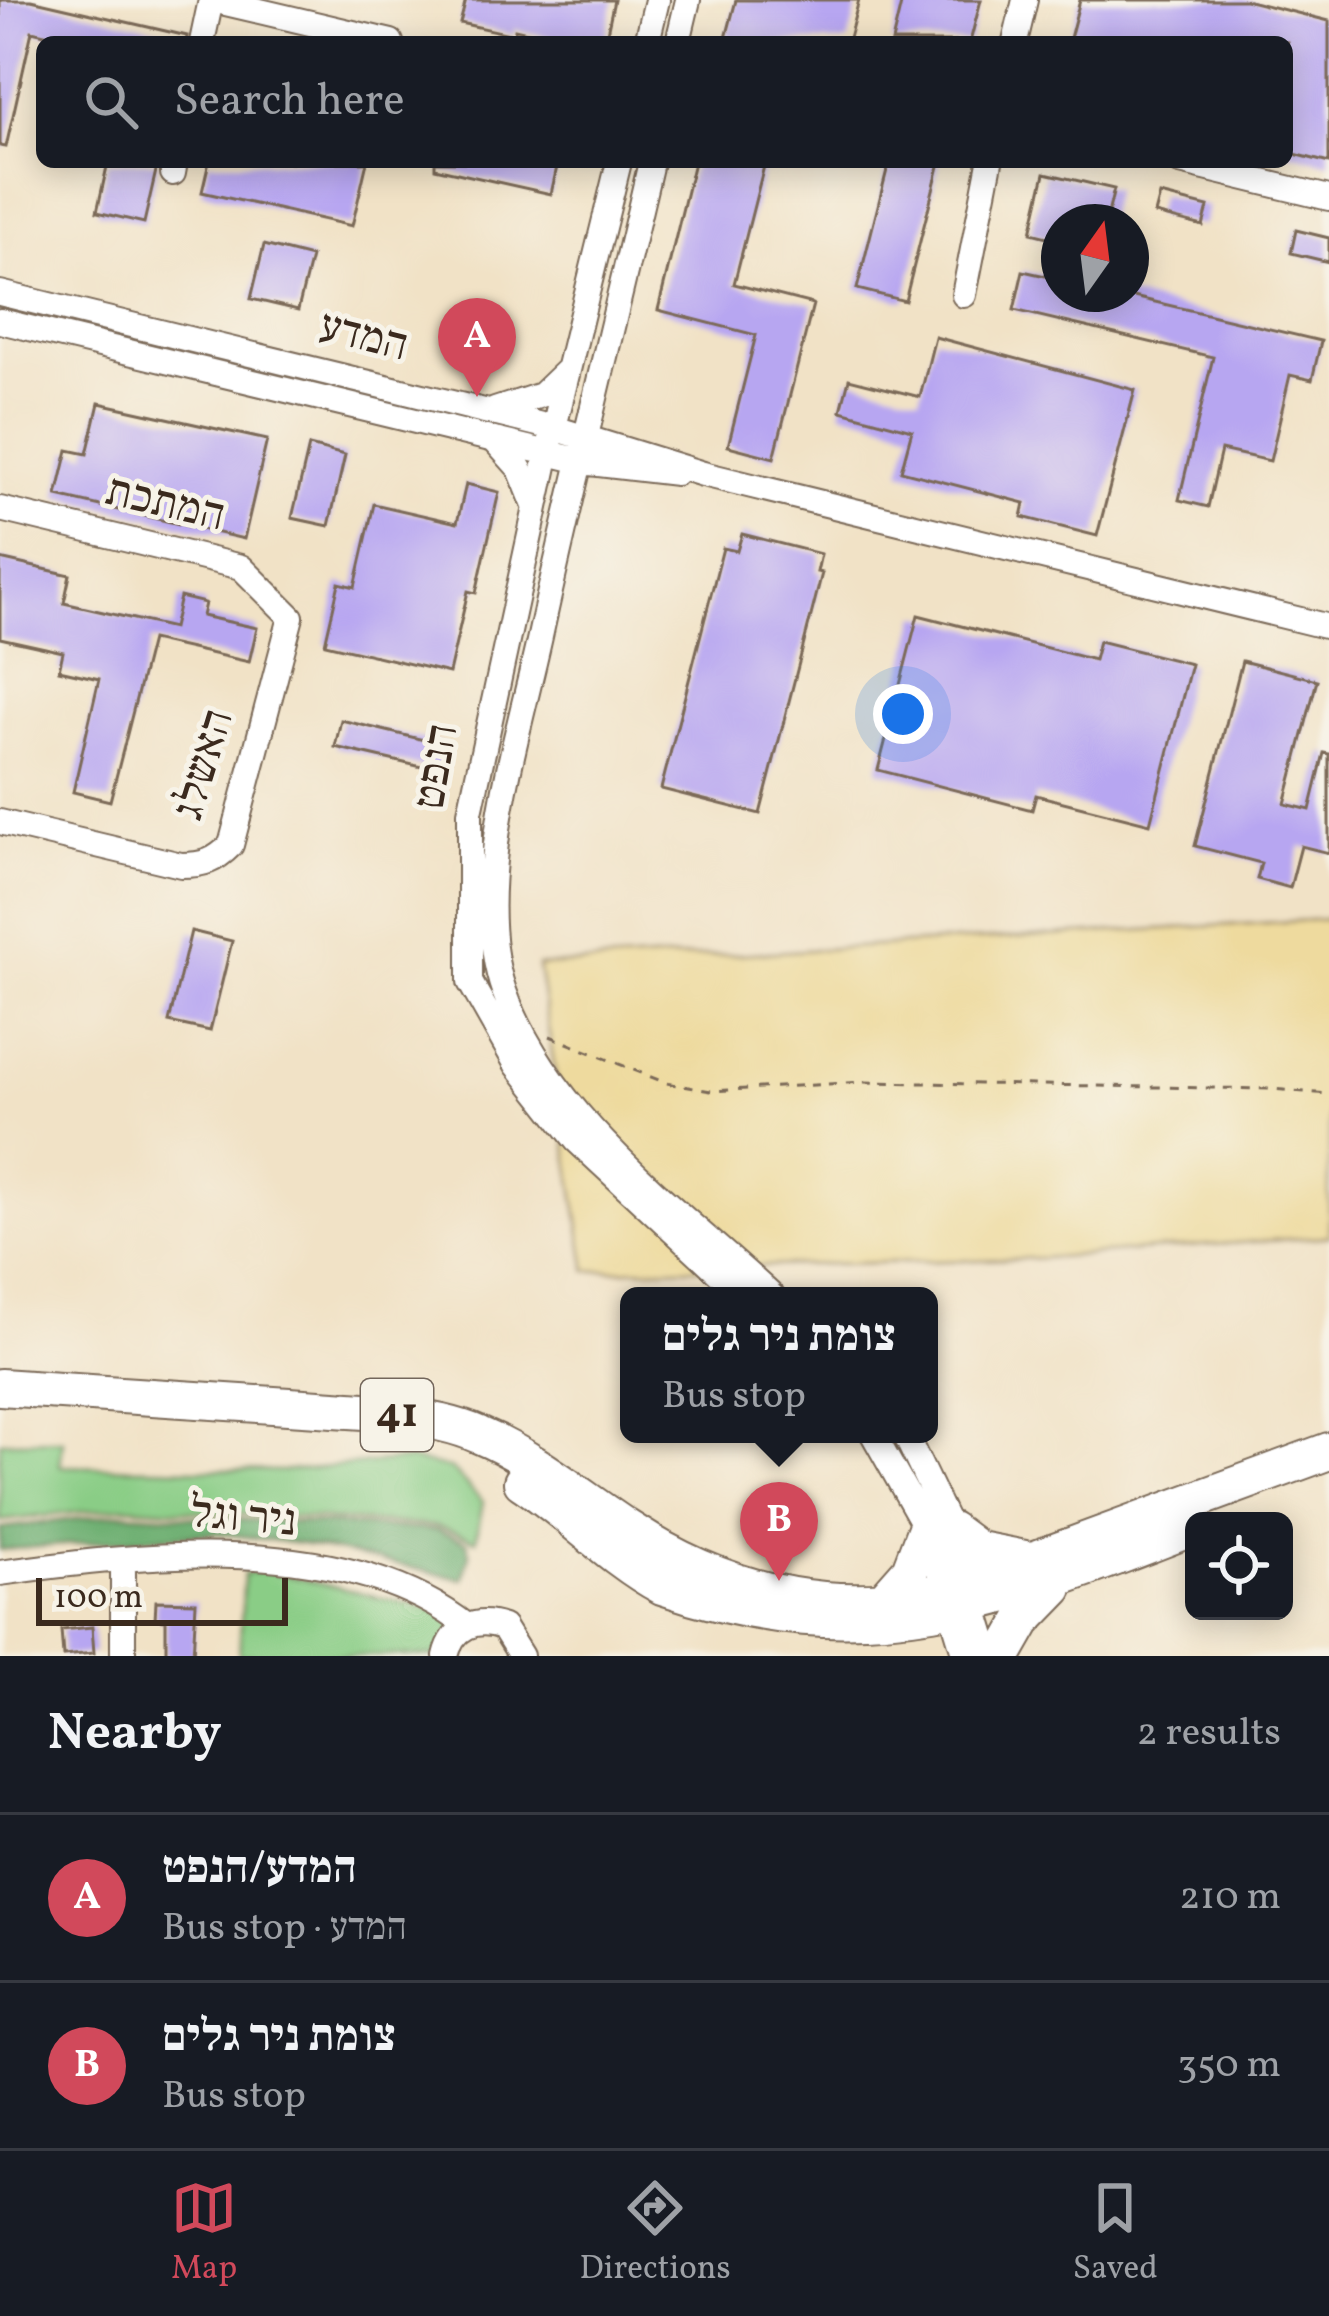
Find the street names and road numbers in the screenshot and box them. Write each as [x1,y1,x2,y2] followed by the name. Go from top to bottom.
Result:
[312,297,414,379] street label: המדע
[99,461,231,549] street label: המתכת
[158,702,252,828] street label: האשלג
[400,719,476,815] street label: הנפט
[361,1379,433,1451] road number: 41
[187,1483,299,1555] street label: ניר וגל

